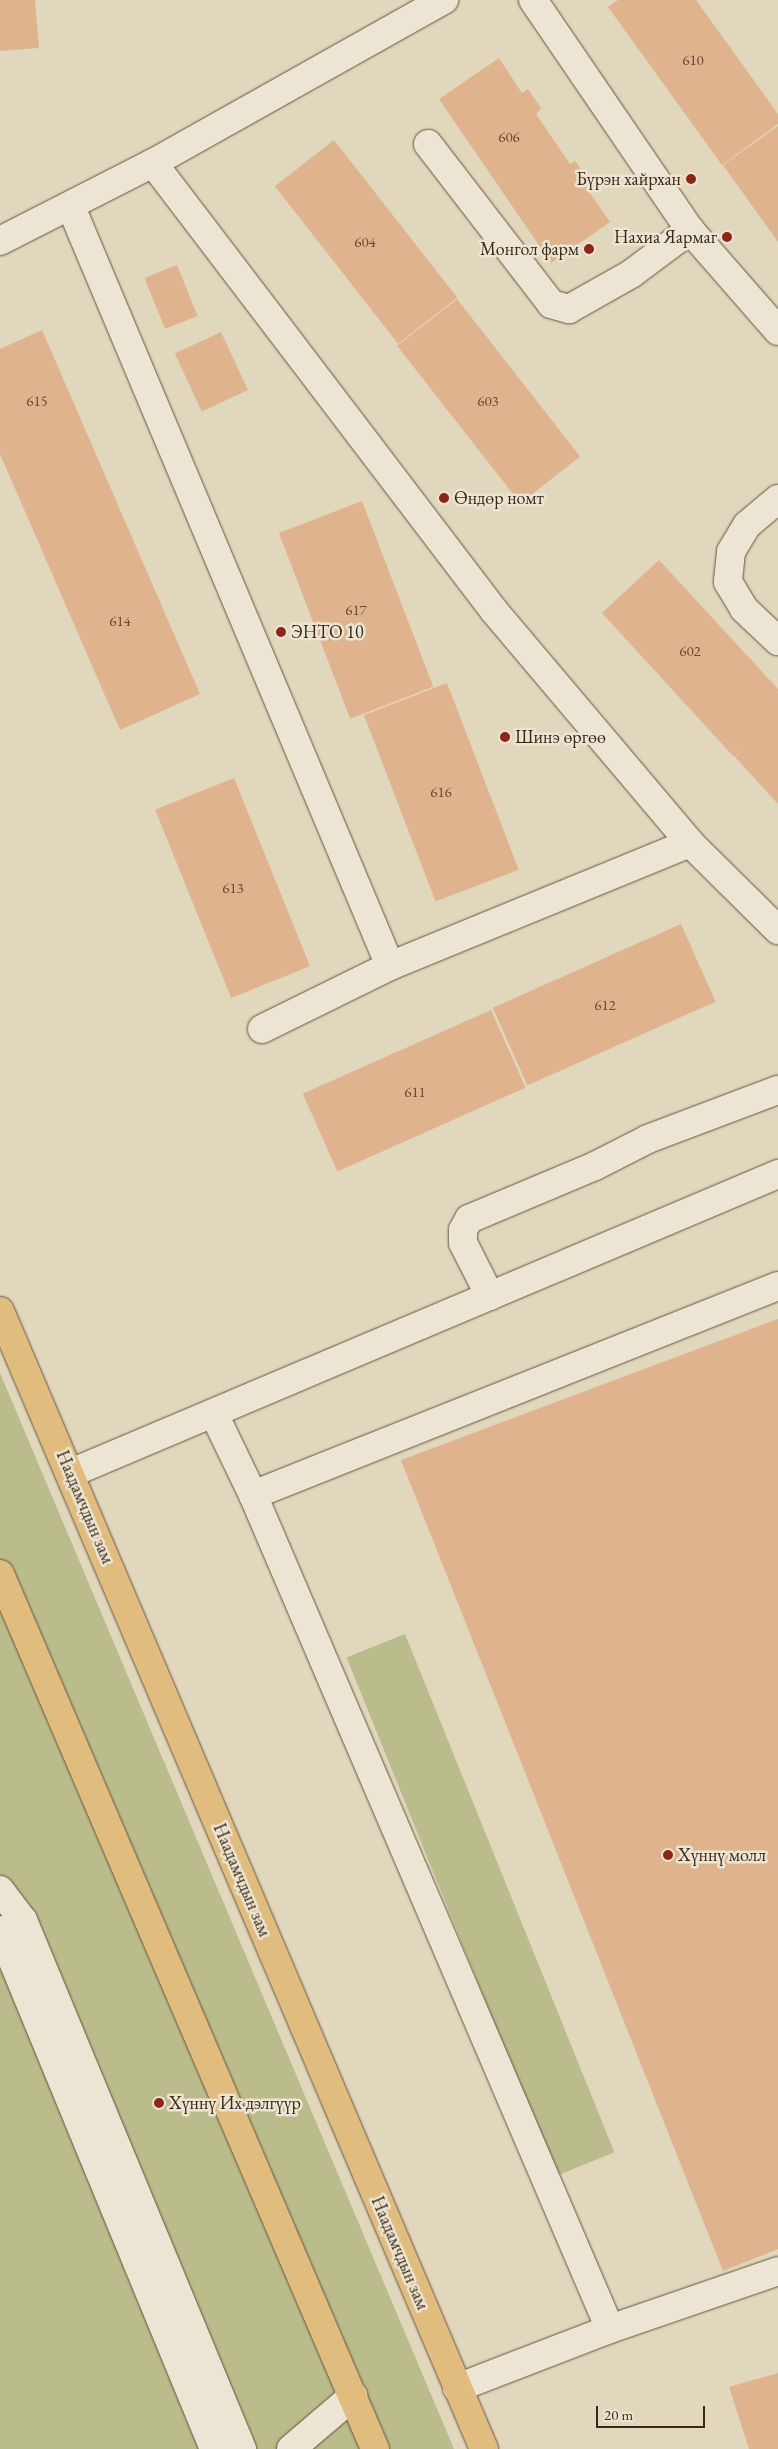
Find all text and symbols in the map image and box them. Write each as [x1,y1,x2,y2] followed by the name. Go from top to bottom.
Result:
[682,51,704,69] house number: 610
[498,128,520,146] house number: 606
[576,168,681,190] place label: Бүрэн хайрхан
[685,173,697,185] marker: Бүрэн хайрхан
[614,226,717,248] place label: Нахиа Яармаг
[721,231,733,243] marker: Нахиа Яармаг
[354,233,376,251] house number: 604
[480,238,579,260] place label: Монгол фарм
[583,243,595,255] marker: Монгол фарм
[26,392,48,410] house number: 615
[477,392,499,410] house number: 603
[454,487,544,509] place label: Өндөр номт
[438,492,450,504] marker: Өндөр номт
[345,601,367,619] house number: 617
[109,612,131,630] house number: 614
[291,621,364,643] place label: ЭНТО 10
[275,626,287,638] marker: ЭНТО 10
[679,642,701,660] house number: 602
[515,726,606,748] place label: Шинэ өргөө
[499,731,511,743] marker: Шинэ өргөө
[430,783,452,801] house number: 616
[222,879,244,897] house number: 613
[594,996,616,1014] house number: 612
[404,1083,426,1101] house number: 611
[51,1447,119,1567] street label: Наадамчдын зам
[208,1820,276,1940] street label: Наадамчдын зам
[678,1844,766,1866] place label: Хүннү молл
[662,1849,674,1861] marker: Хүннү молл
[169,2092,301,2114] place label: Хүннү Их дэлгүүр
[153,2097,165,2109] marker: Хүннү Их дэлгүүр
[366,2193,434,2313] street label: Наадамчдын зам
[598,2396,707,2428] scale bar
[604,2405,633,2424] text: 20 m

